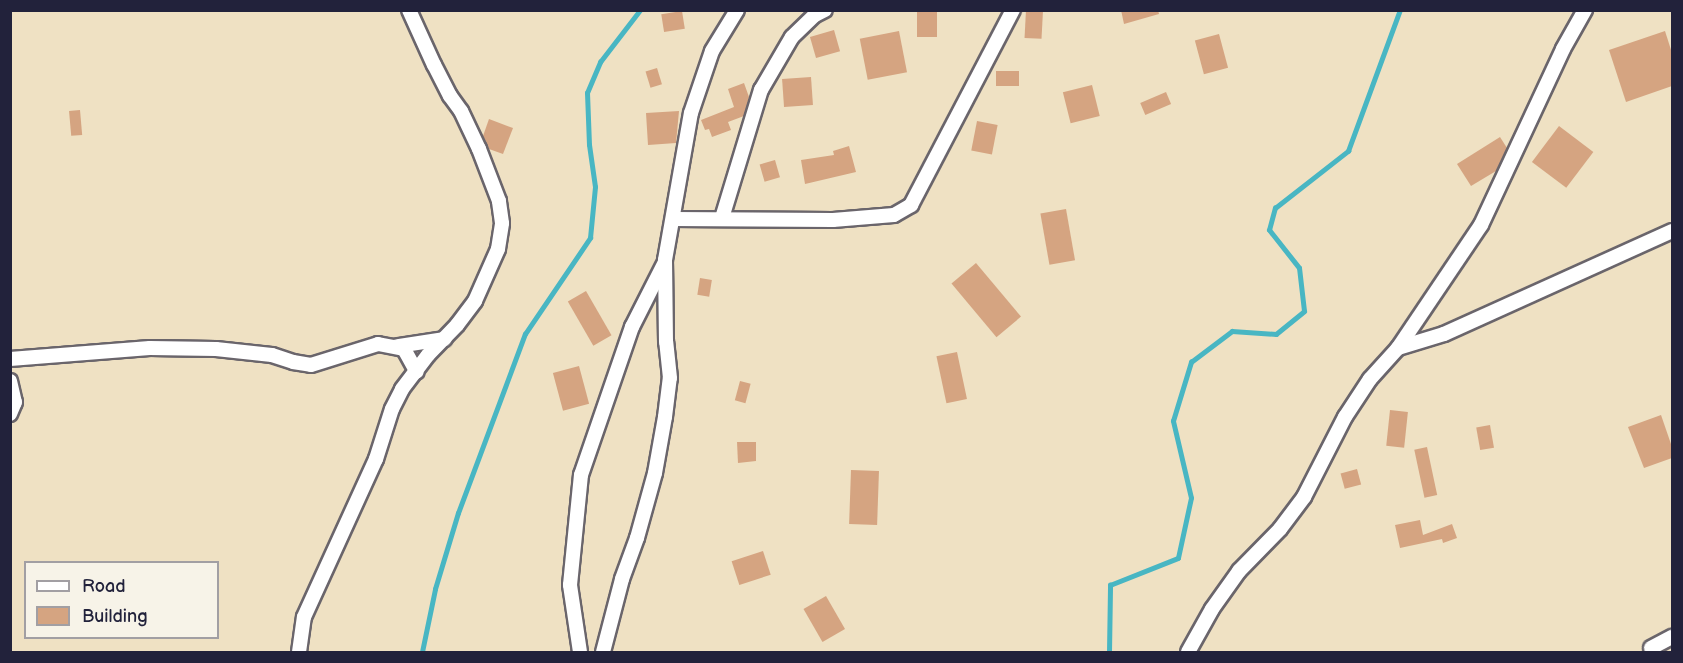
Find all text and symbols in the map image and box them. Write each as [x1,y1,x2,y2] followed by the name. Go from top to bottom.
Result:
[24,561,219,639] legend
[82,576,126,597] text: Road
[82,606,148,627] text: Building

